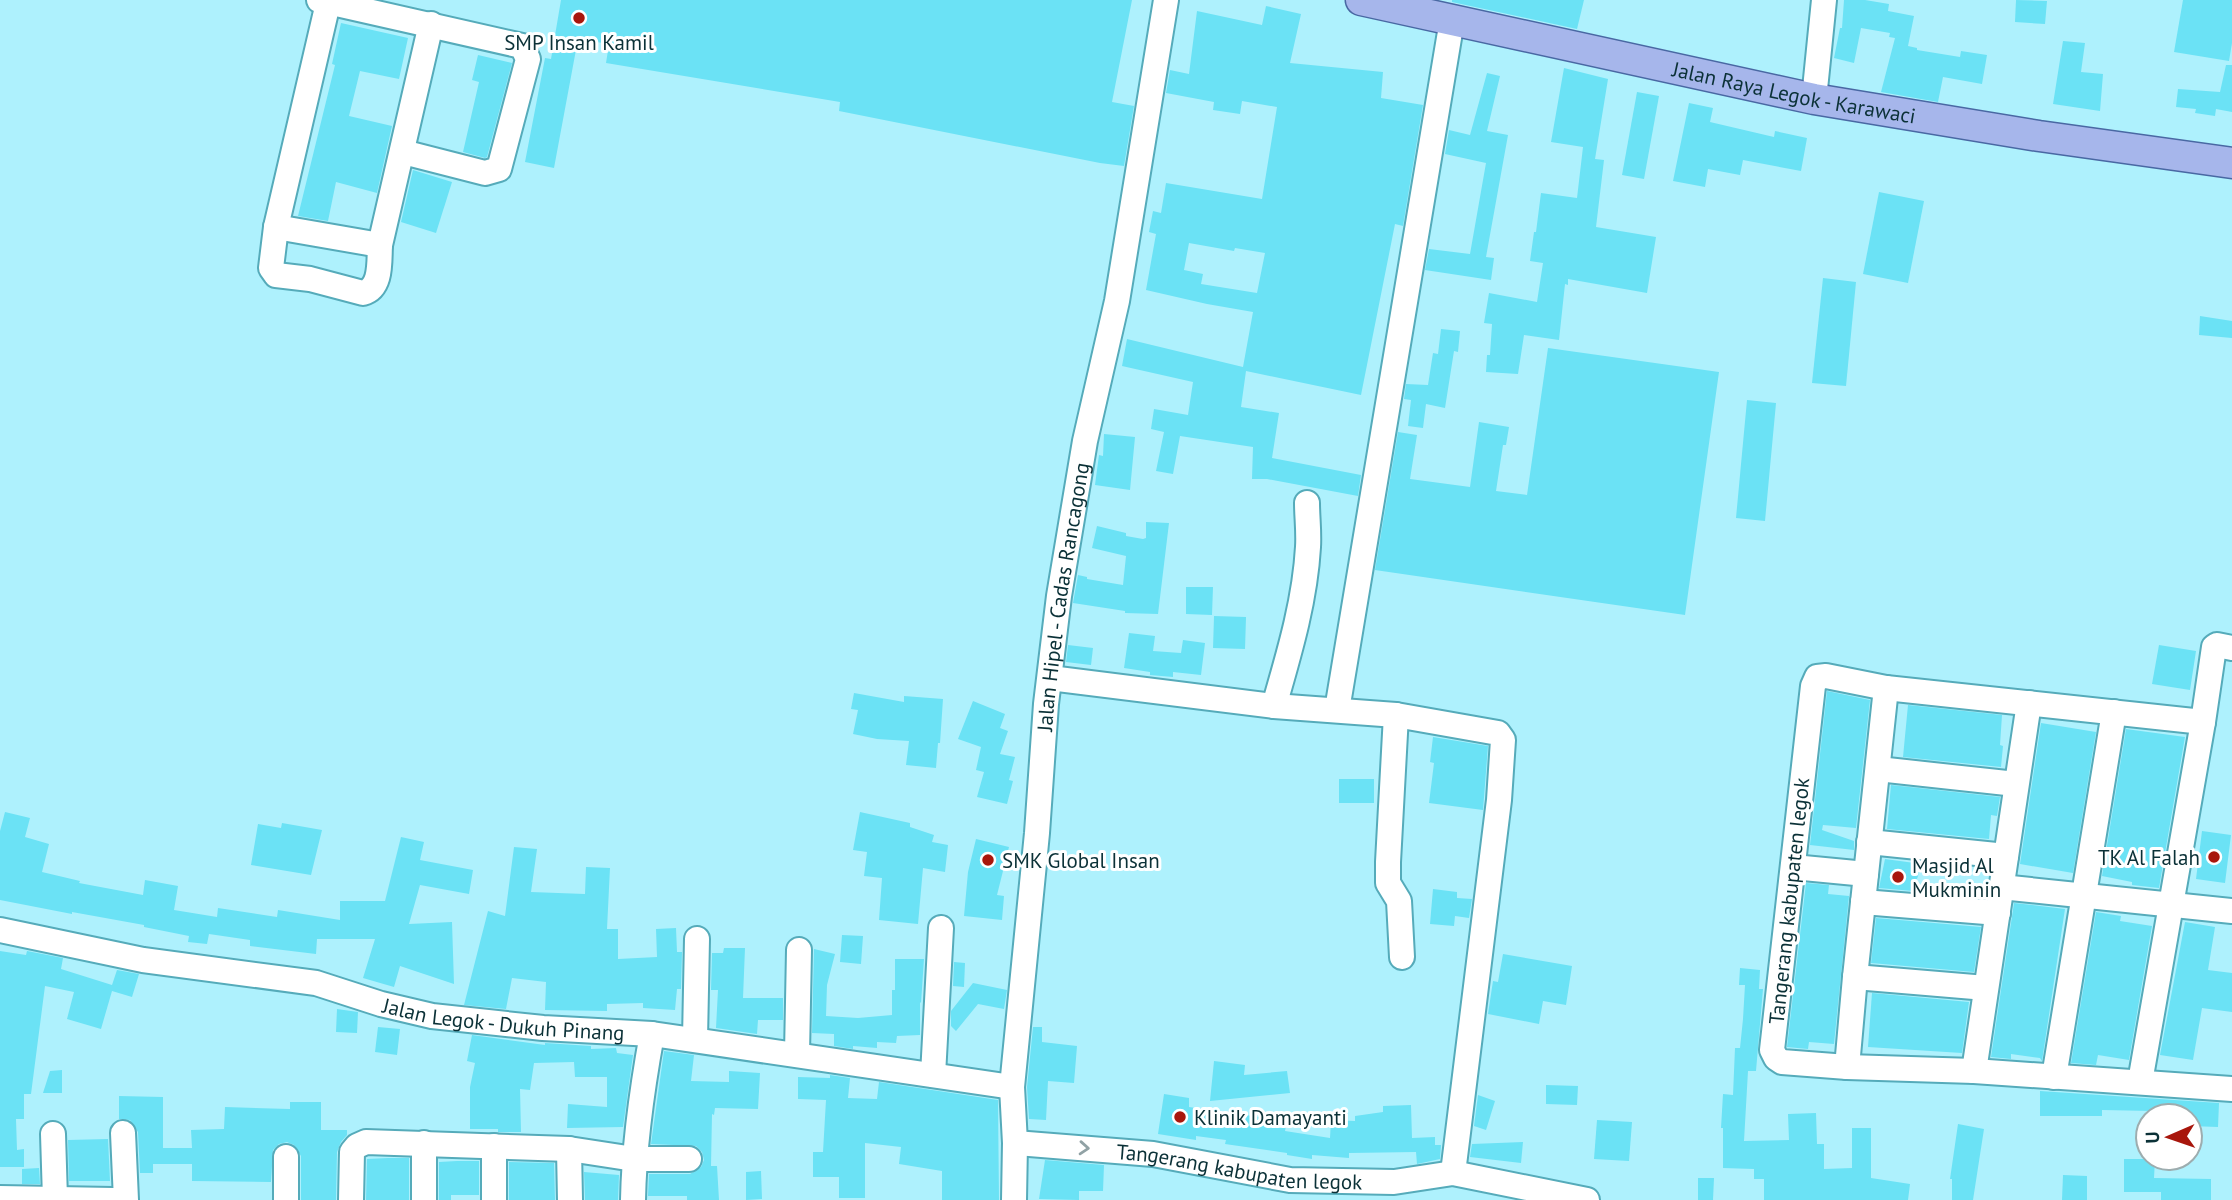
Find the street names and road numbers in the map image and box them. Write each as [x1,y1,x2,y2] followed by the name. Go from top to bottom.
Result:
[1669,55,1918,129] street label: Jalan Raya Legok - Karawaci
[1031,460,1095,733] street label: Jalan Hipel - Cadas Rancagong
[1763,776,1815,1026] street label: Tangerang kabupaten legok
[379,991,625,1046] street label: Jalan Legok - Dukuh Pinang
[1116,1138,1362,1195] street label: Tangerang kabupaten legok

